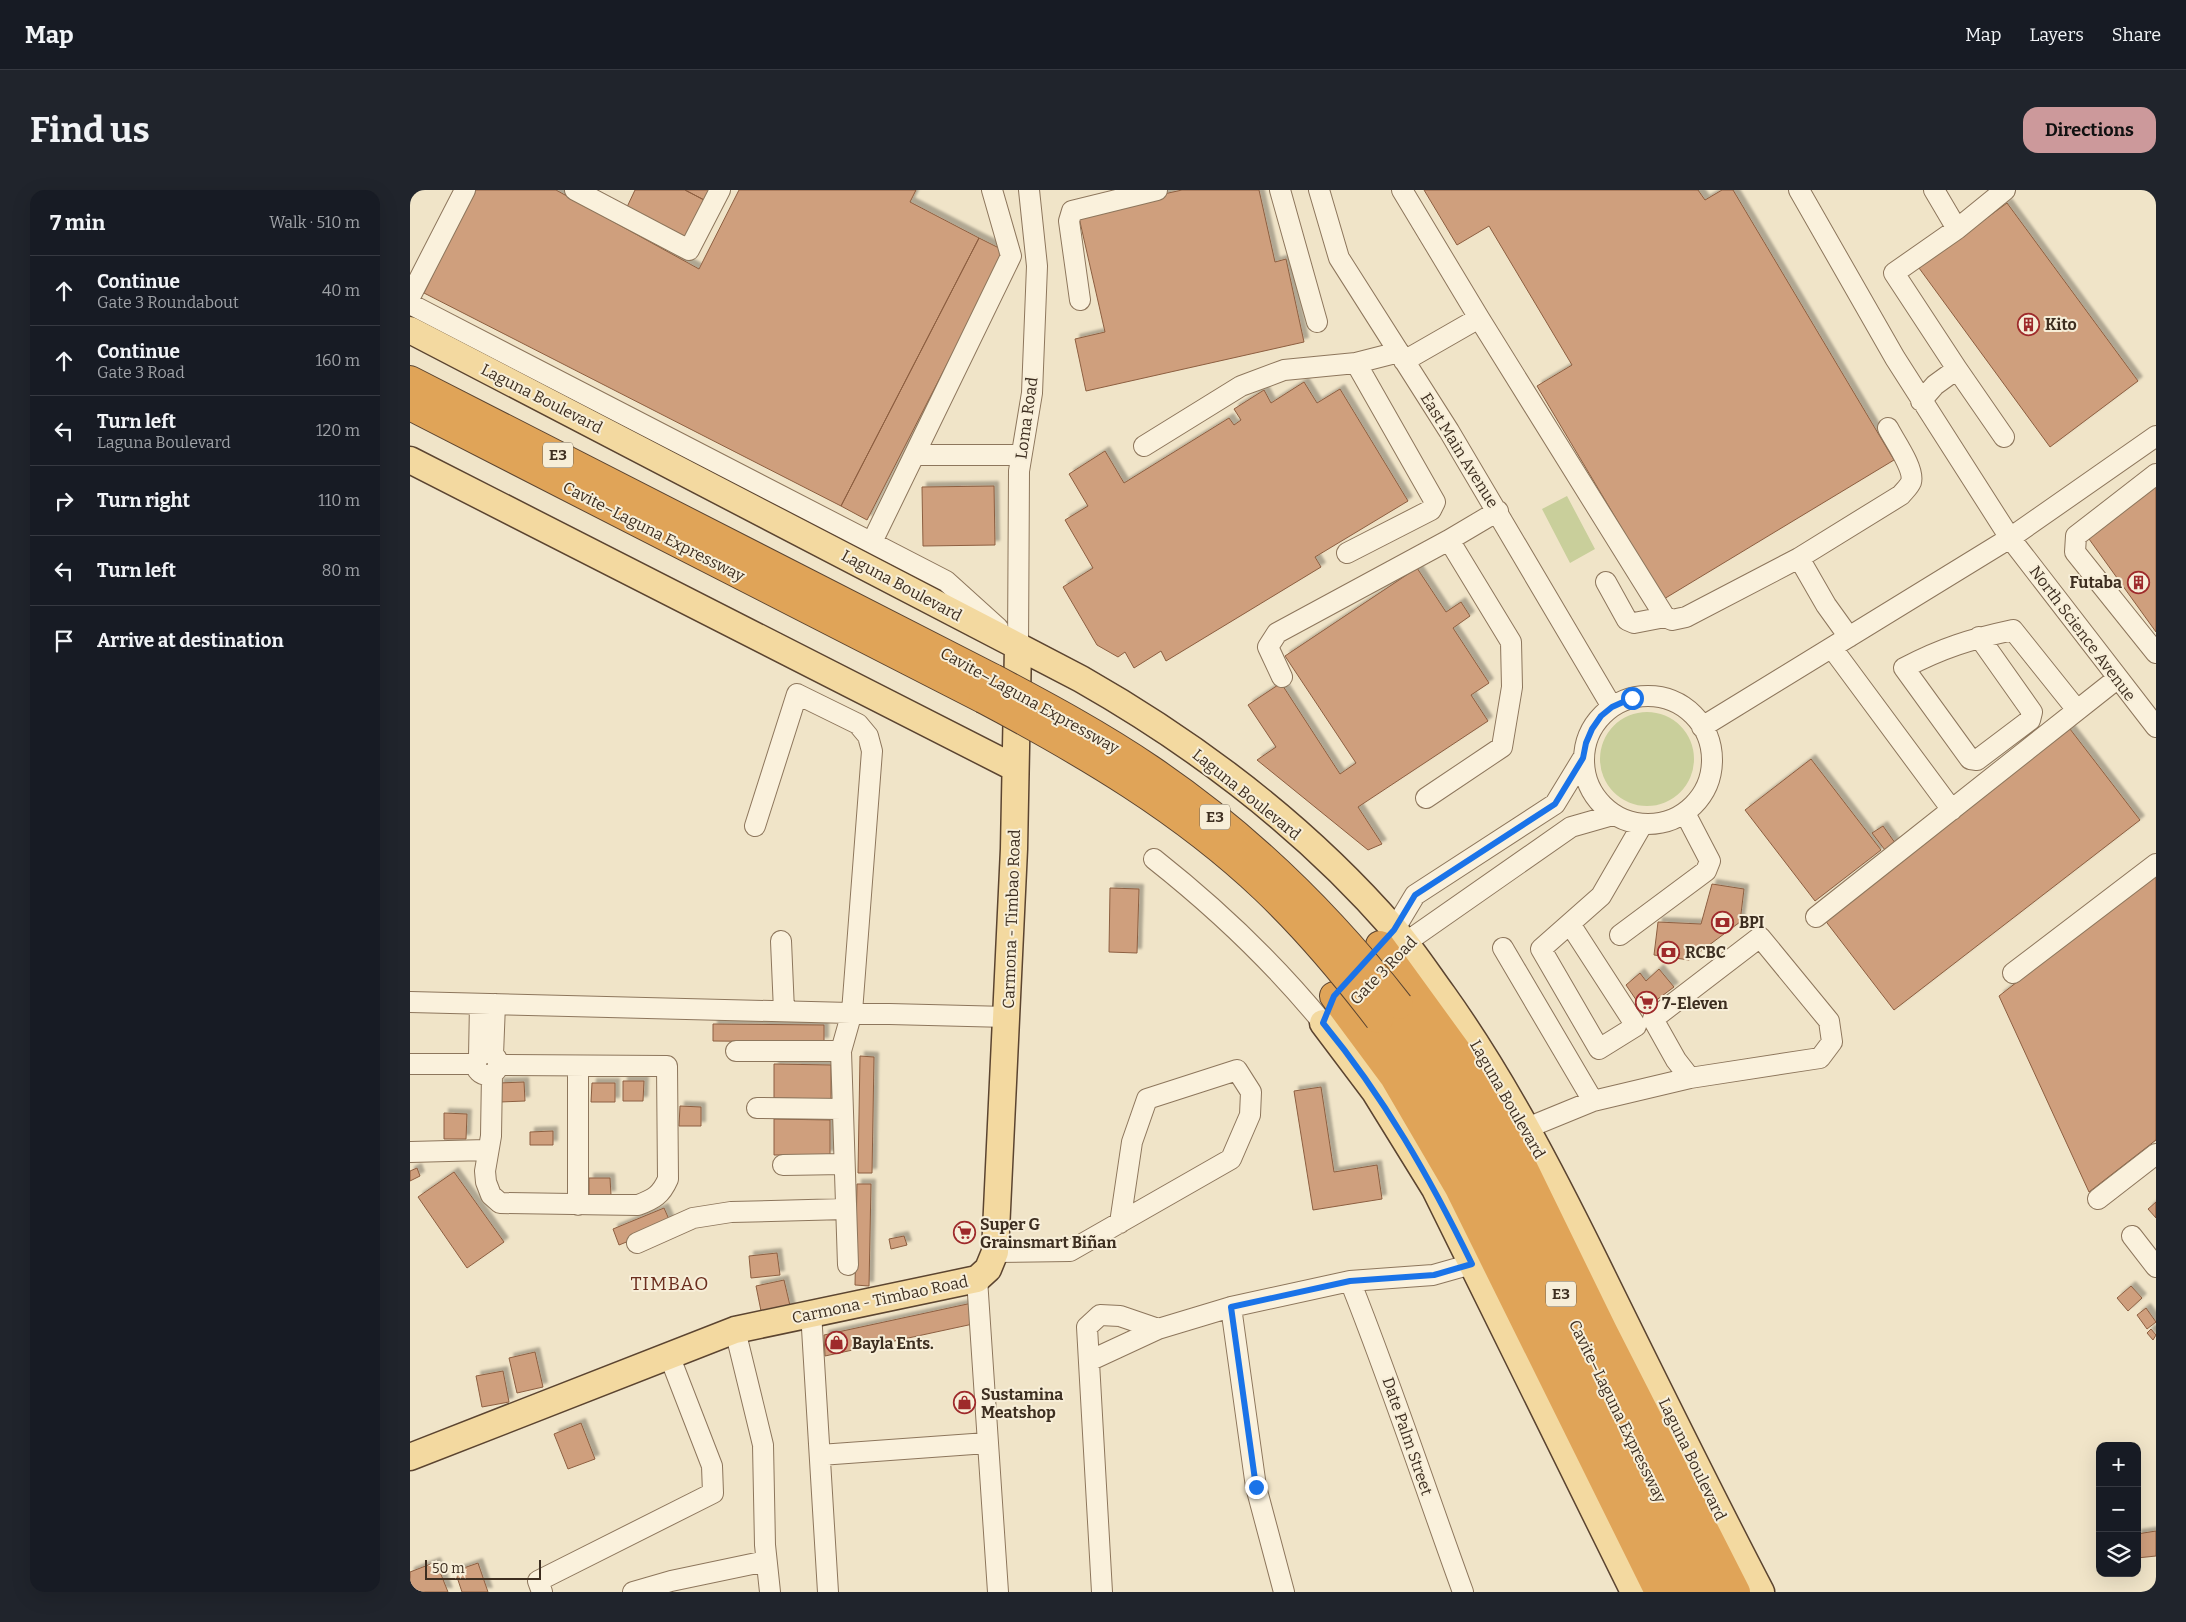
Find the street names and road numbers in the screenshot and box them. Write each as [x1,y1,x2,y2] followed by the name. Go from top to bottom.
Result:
[478,360,606,437] street label: Laguna Boulevard
[1011,375,1042,460] street label: Loma Road
[1417,389,1503,511] street label: East Main Avenue
[543,442,573,468] road number: E3
[560,477,748,586] street label: Cavite–Laguna Expressway
[838,546,966,625] street label: Laguna Boulevard
[2025,562,2140,705] street label: North Science Avenue
[937,643,1123,758] street label: Cavite–Laguna Expressway
[1189,745,1305,844] street label: Laguna Boulevard
[1200,804,1230,830] road number: E3
[999,828,1024,1009] street label: Carmona - Timbao Road
[1346,932,1421,1009] street label: Gate 3 Road
[1466,1037,1549,1162] street label: Laguna Boulevard
[790,1271,970,1327] street label: Carmona - Timbao Road
[1546,1282,1576,1306] road number: E3
[1565,1317,1670,1506] street label: Cavite–Laguna Expressway
[1378,1375,1437,1498] street label: Date Palm Street
[1655,1395,1731,1524] street label: Laguna Boulevard

